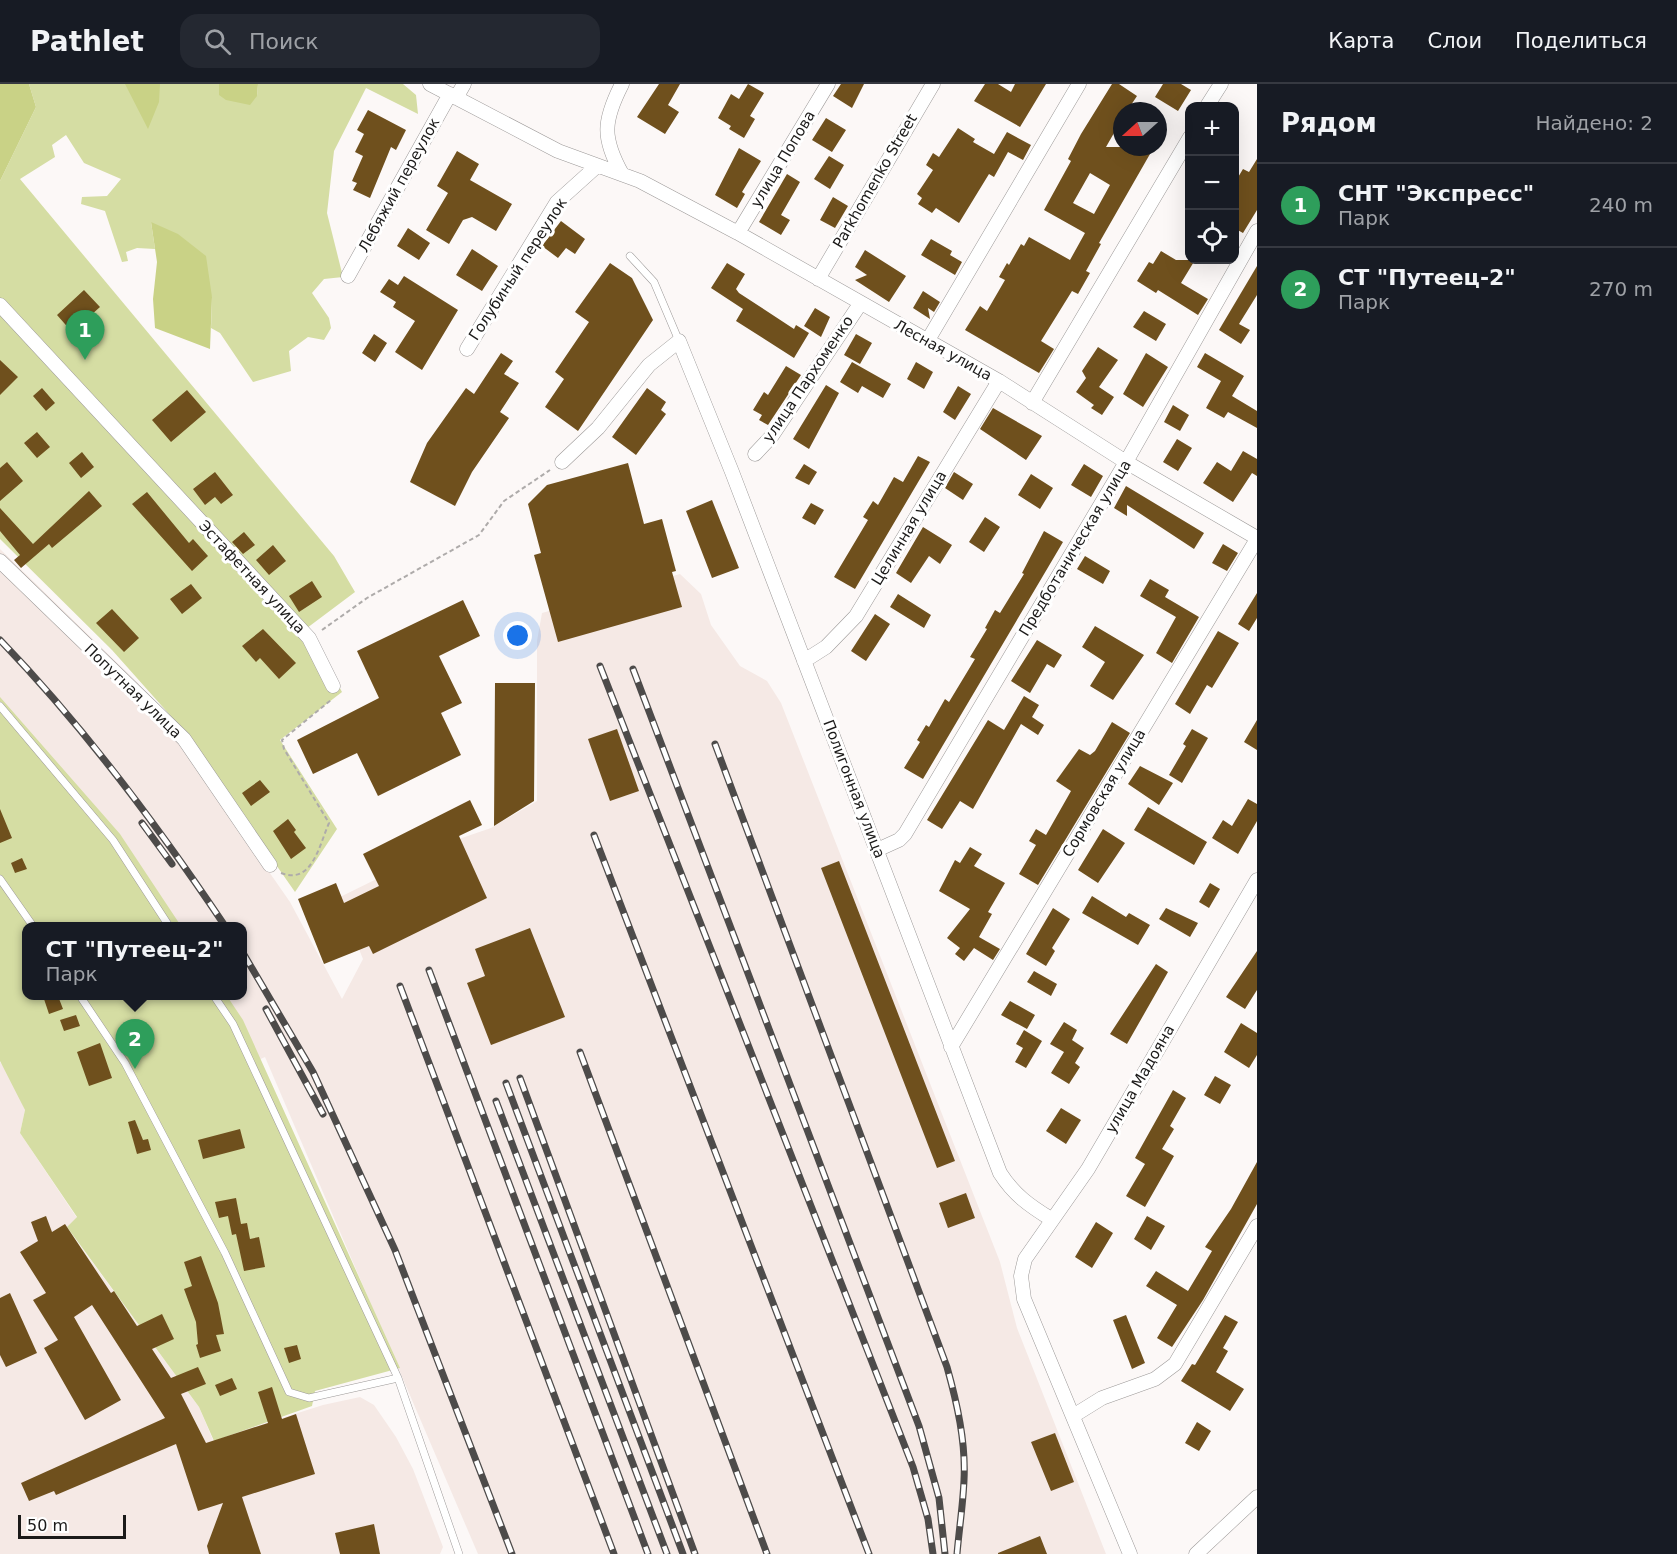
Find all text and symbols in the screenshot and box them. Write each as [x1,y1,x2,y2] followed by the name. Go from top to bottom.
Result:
[180,14,600,68] search box
[30,25,144,58] text: Pathlet
[201,25,234,58] icon: search
[249,29,319,54] text: Поиск
[1328,29,1394,53] text: Карта
[1427,29,1482,53] text: Слои
[1515,29,1647,53] text: Поделиться
[1113,102,1167,156] north arrow
[1185,102,1239,264] map controls
[1185,102,1239,156] button: +
[747,107,819,211] street label: улица Попова
[1281,108,1377,138] text: Рядом
[829,111,921,251] street label: Parkhomenko Street
[1535,111,1653,135] text: Найдено: 2
[355,115,443,255] street label: Лебяжий переулок
[1185,156,1239,210] button: −
[1338,181,1534,206] text: СНТ "Экспресс"
[1294,193,1307,217] text: 1
[1589,193,1653,217] text: 240 m
[465,194,571,344] street label: Голубиный переулок
[1338,206,1390,230] text: Парк
[1185,210,1239,264] button: locate
[1338,265,1516,290] text: СТ "Путеец-2"
[1294,277,1307,301] text: 2
[1589,277,1653,301] text: 270 m
[1338,290,1390,314] text: Парк
[66,310,104,360] pin: 1
[759,312,857,446] street label: улица Пархоменко
[891,316,995,384] street label: Лесная улица
[1015,457,1135,639] street label: Предботаническая улица
[868,467,950,589] street label: Целинная улица
[195,517,309,637] street label: Эстафетная улица
[503,621,532,650] your location
[81,640,185,742] street label: Попутная улица
[819,717,889,861] street label: Полигонная улица
[1059,726,1149,860] street label: Сормовская улица
[22,922,247,1000] popup
[46,937,223,962] text: СТ "Путеец-2"
[46,962,98,986] text: Парк
[116,1020,154,1069] pin: 2
[1102,1022,1178,1136] street label: улица Мадояна
[18,1512,126,1540] scale bar
[27,1516,68,1535] text: 50 m

